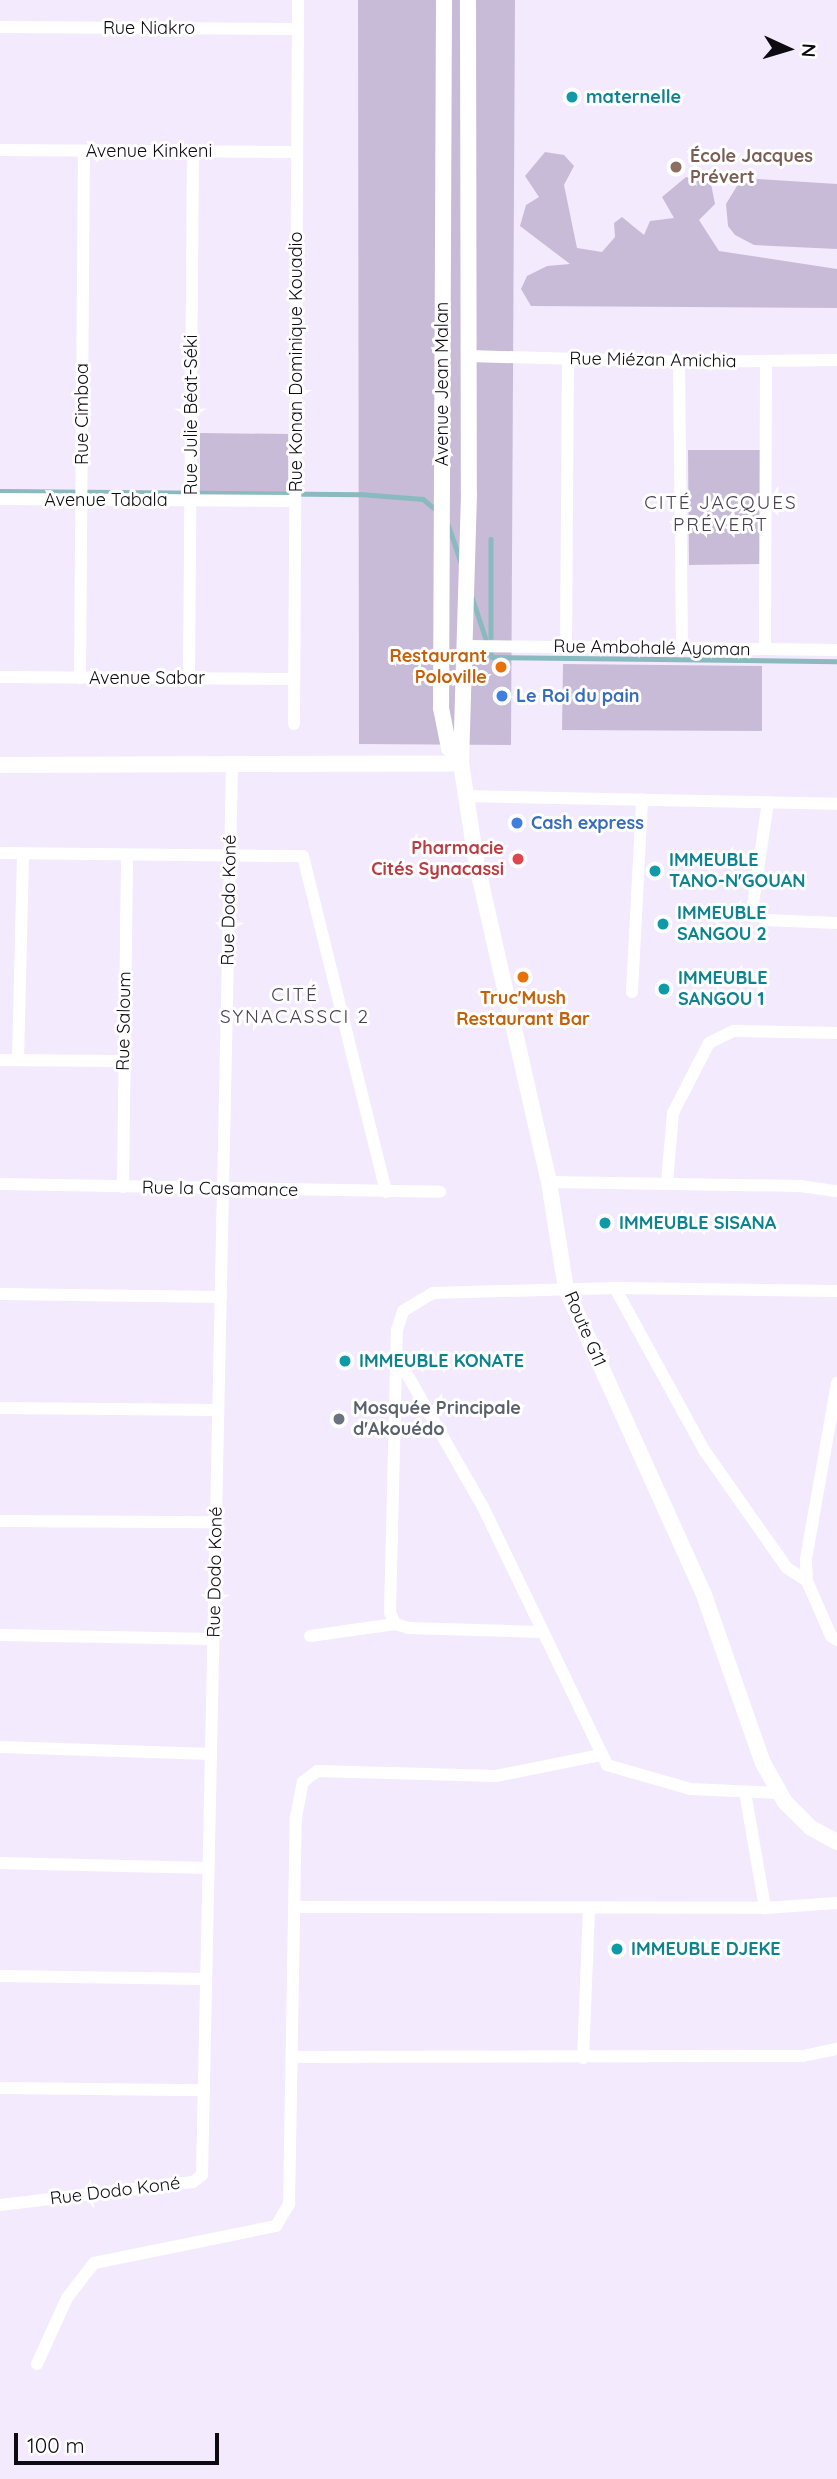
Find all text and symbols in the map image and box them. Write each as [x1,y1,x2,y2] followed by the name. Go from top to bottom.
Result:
[753,14,823,84] north arrow
[103,17,195,39] street label: Rue Niakro
[796,43,821,58] text: N
[586,86,681,108] place label: maternelle
[564,89,580,105] marker: maternelle
[86,140,212,162] street label: Avenue Kinkeni
[690,146,813,188] place label: École Jacques Prévert
[668,159,684,175] marker: École Jacques Prévert
[285,232,307,492] street label: Rue Konan Dominique Kouadio
[431,302,453,466] street label: Avenue Jean Malan
[180,335,202,495] street label: Rue Julie Béat-Séki
[569,348,737,372] street label: Rue Miézan Amichia
[71,363,93,465] street label: Rue Cimboa
[44,489,168,511] street label: Avenue Tabala
[646,492,796,536] district label: CITÉ JACQUES PRÉVERT
[553,635,751,661] street label: Rue Ambohalé Ayoman
[389,646,487,688] place label: Restaurant Poloville
[493,659,509,675] marker: Restaurant Poloville
[89,667,205,689] street label: Avenue Sabar
[516,685,639,707] place label: Le Roi du pain
[494,688,510,704] marker: Le Roi du pain
[531,812,644,834] place label: Cash express
[509,815,525,831] marker: Cash express
[217,834,241,966] street label: Rue Dodo Koné
[371,838,504,880] place label: Pharmacie Cités Synacassi
[669,850,805,892] place label: IMMEUBLE TANO-N'GOUAN
[510,851,526,867] marker: Pharmacie Cités Synacassi
[647,863,663,879] marker: IMMEUBLE TANO-N'GOUAN
[677,903,767,946] place label: IMMEUBLE SANGOU 2
[655,916,671,932] marker: IMMEUBLE SANGOU 2
[678,968,768,1010] place label: IMMEUBLE SANGOU 1
[515,969,531,985] marker: Truc'Mush Restaurant Bar
[112,971,136,1071] street label: Rue Saloum
[656,981,672,997] marker: IMMEUBLE SANGOU 1
[222,984,368,1028] district label: CITÉ SYNACASSCI 2
[456,988,590,1030] place label: Truc'Mush Restaurant Bar
[142,1177,298,1201] street label: Rue la Casamance
[619,1212,776,1234] place label: IMMEUBLE SISANA
[597,1215,613,1231] marker: IMMEUBLE SISANA
[559,1288,611,1370] street label: Route G11
[359,1350,524,1372] place label: IMMEUBLE KONATE
[337,1353,353,1369] marker: IMMEUBLE KONATE
[353,1398,521,1440] place label: Mosquée Principale d'Akouédo
[331,1411,347,1427] marker: Mosquée Principale d'Akouédo
[203,1506,227,1638] street label: Rue Dodo Koné
[631,1938,781,1960] place label: IMMEUBLE DJEKE
[609,1941,625,1957] marker: IMMEUBLE DJEKE
[49,2172,181,2210] street label: Rue Dodo Koné
[18,2420,222,2464] scale bar
[27,2432,85,2458] text: 100 m

